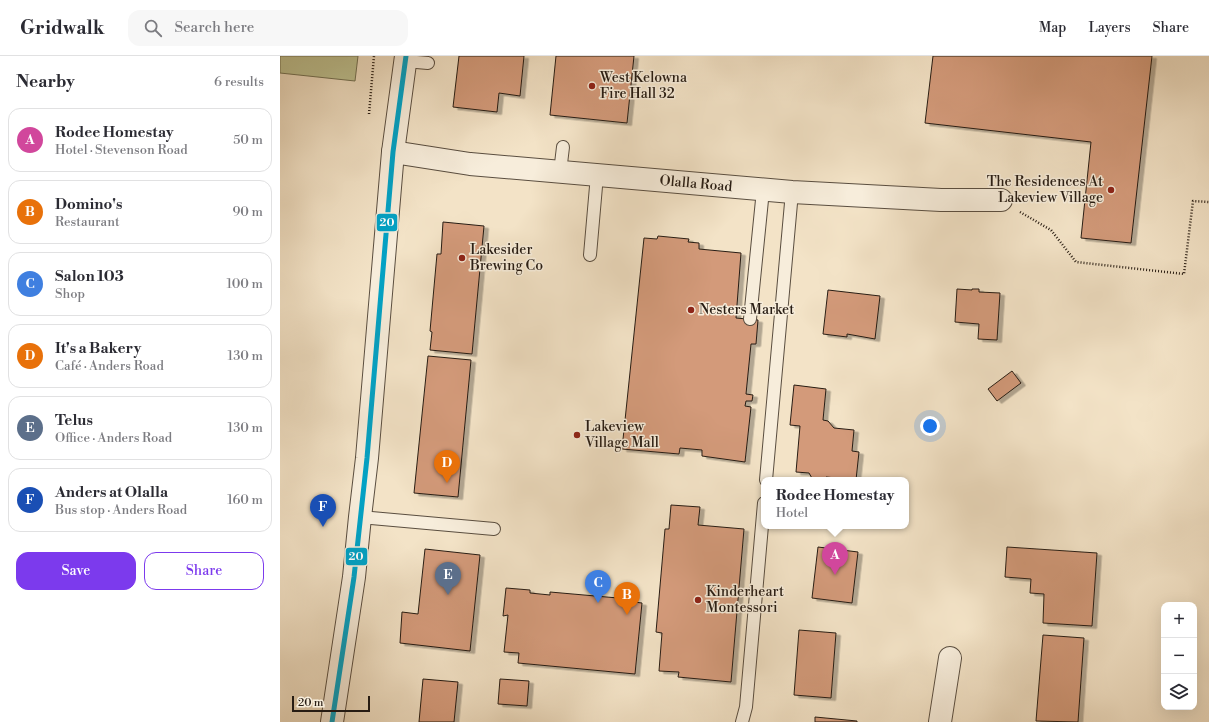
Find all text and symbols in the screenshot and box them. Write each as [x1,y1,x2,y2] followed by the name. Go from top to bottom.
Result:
[128,10,408,46] search box
[20,16,104,40] text: Gridwalk
[142,17,164,39] icon: search
[174,18,254,37] text: Search here
[1039,19,1066,37] text: Map
[1088,19,1131,37] text: Layers
[1153,19,1189,37] text: Share
[599,69,688,103] place label: West Kelowna Fire Hall 32
[16,71,75,93] text: Nearby
[214,74,264,90] text: 6 results
[587,81,597,91] marker: West Kelowna Fire Hall 32
[55,123,174,142] text: Rodee Homestay
[25,132,35,148] text: A
[233,132,263,148] text: 50 m
[55,142,188,158] text: Hotel · Stevenson Road
[659,172,733,196] street label: Olalla Road
[987,173,1103,207] place label: The Residences At Lakeview Village
[1106,185,1116,195] marker: The Residences At Lakeview Village
[55,195,122,214] text: Domino's
[25,204,35,220] text: B
[232,204,263,220] text: 90 m
[376,213,398,232] line badge: 20
[55,214,120,230] text: Restaurant
[380,216,394,230] text: 20
[469,241,543,275] place label: Lakesider Brewing Co
[457,253,467,263] marker: Lakesider Brewing Co
[55,267,124,286] text: Salon 103
[25,276,35,292] text: C
[227,276,263,292] text: 100 m
[55,286,85,302] text: Shop
[699,301,794,319] place label: Nesters Market
[686,305,696,315] marker: Nesters Market
[55,339,141,358] text: It's a Bakery
[25,348,35,364] text: D
[228,348,263,364] text: 130 m
[55,358,164,374] text: Café · Anders Road
[55,411,93,430] text: Telus
[920,416,940,436] your location
[584,418,659,452] place label: Lakeview Village Mall
[25,420,35,436] text: E
[228,420,263,436] text: 130 m
[55,430,172,446] text: Office · Anders Road
[572,430,582,440] marker: Lakeview Village Mall
[434,450,460,483] pin: D
[761,477,909,529] popup
[55,483,168,502] text: Anders at Olalla
[776,486,894,505] text: Rodee Homestay
[25,492,35,508] text: F
[227,492,263,508] text: 160 m
[310,494,336,527] pin: F
[55,502,187,518] text: Bus stop · Anders Road
[776,505,808,521] text: Hotel
[822,542,848,575] pin: A
[345,547,368,566] line badge: 20
[349,550,363,564] text: 20
[16,552,136,590] button: Save
[144,552,264,590] button: Share
[435,562,461,595] pin: E
[585,570,611,603] pin: C
[614,582,640,615] pin: B
[706,583,784,617] place label: Kinderheart Montessori
[693,595,703,605] marker: Kinderheart Montessori
[1161,602,1197,710] map controls
[1161,602,1197,638] button: +
[1161,638,1197,674] button: −
[1161,674,1197,710] button: layers
[292,694,370,713] scale bar
[298,696,323,710] text: 20 m

